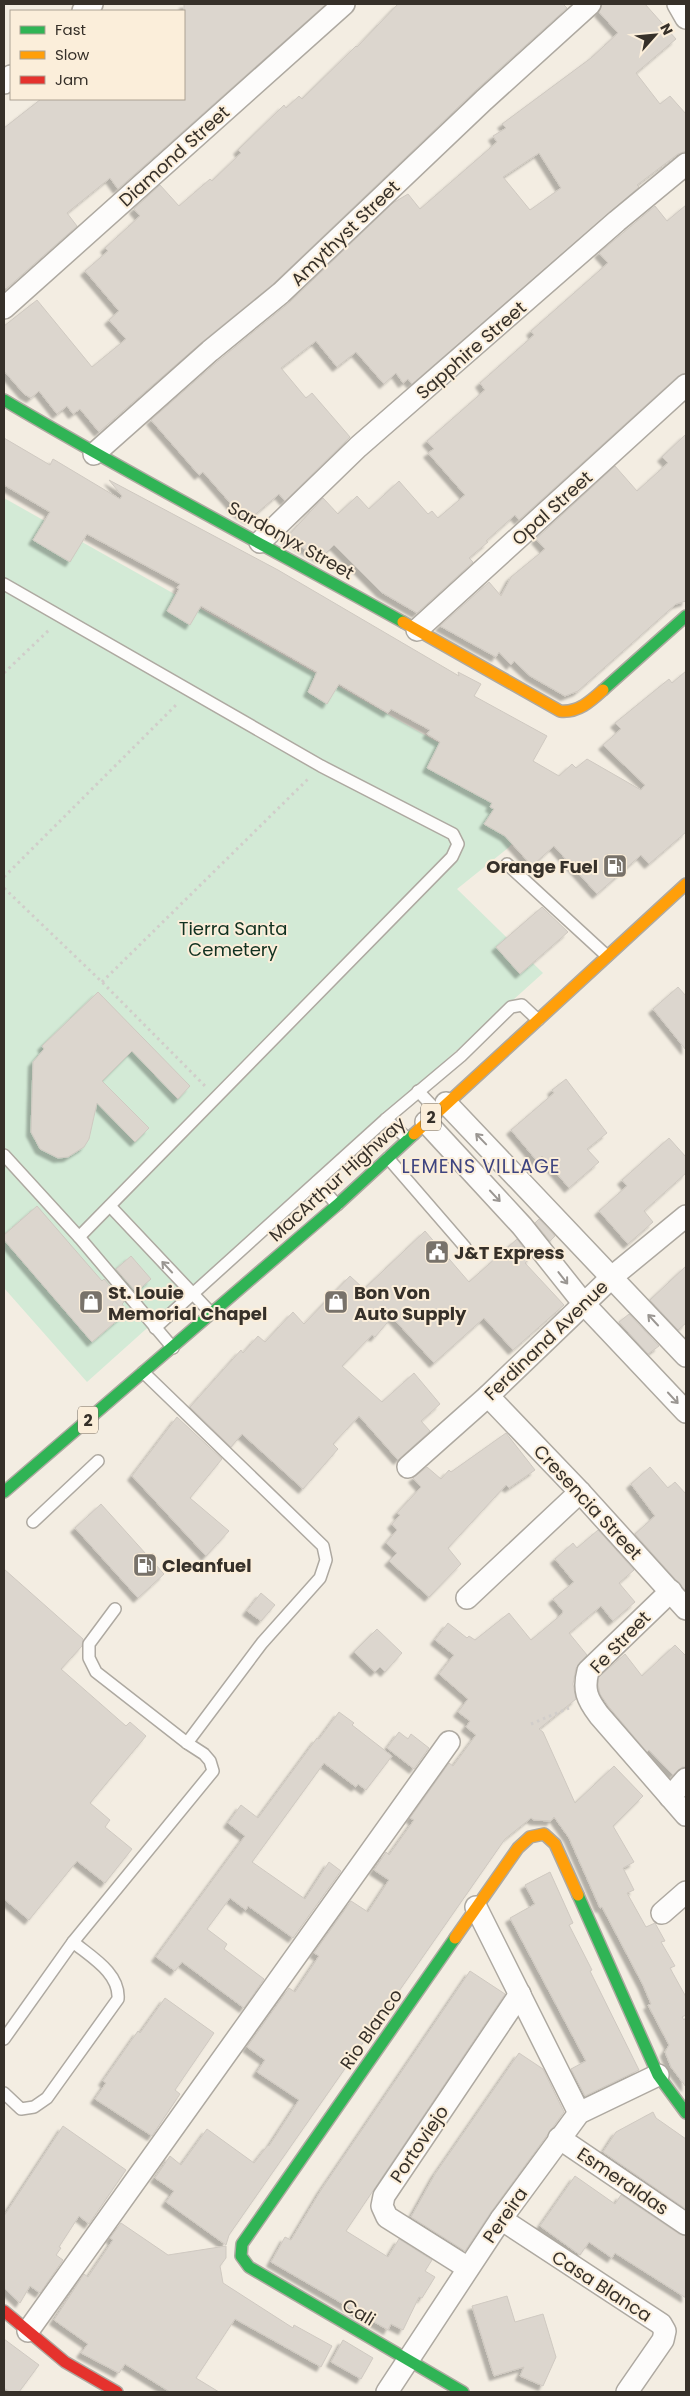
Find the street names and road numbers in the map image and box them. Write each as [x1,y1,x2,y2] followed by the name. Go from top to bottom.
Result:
[113,100,235,212] street label: Diamond Street
[285,175,405,291] street label: Amythyst Street
[411,295,531,405] street label: Sapphire Street
[506,465,598,551] street label: Opal Street
[223,495,359,585] street label: Sardonyx Street
[421,1104,441,1130] road number: 2
[263,1111,411,1247] street label: MacArthur Highway
[479,1274,613,1406] street label: Ferdinand Avenue
[78,1406,98,1434] road number: 2
[528,1439,648,1565] street label: Cresencia Street
[584,1605,656,1679] street label: Fe Street
[334,1984,408,2074] street label: Rio Blanco
[384,2100,454,2188] street label: Portoviejo
[572,2141,674,2221] street label: Esmeraldas
[477,2182,533,2248] street label: Pereira
[547,2244,657,2328] street label: Casa Blanca
[338,2292,380,2332] street label: Cali

